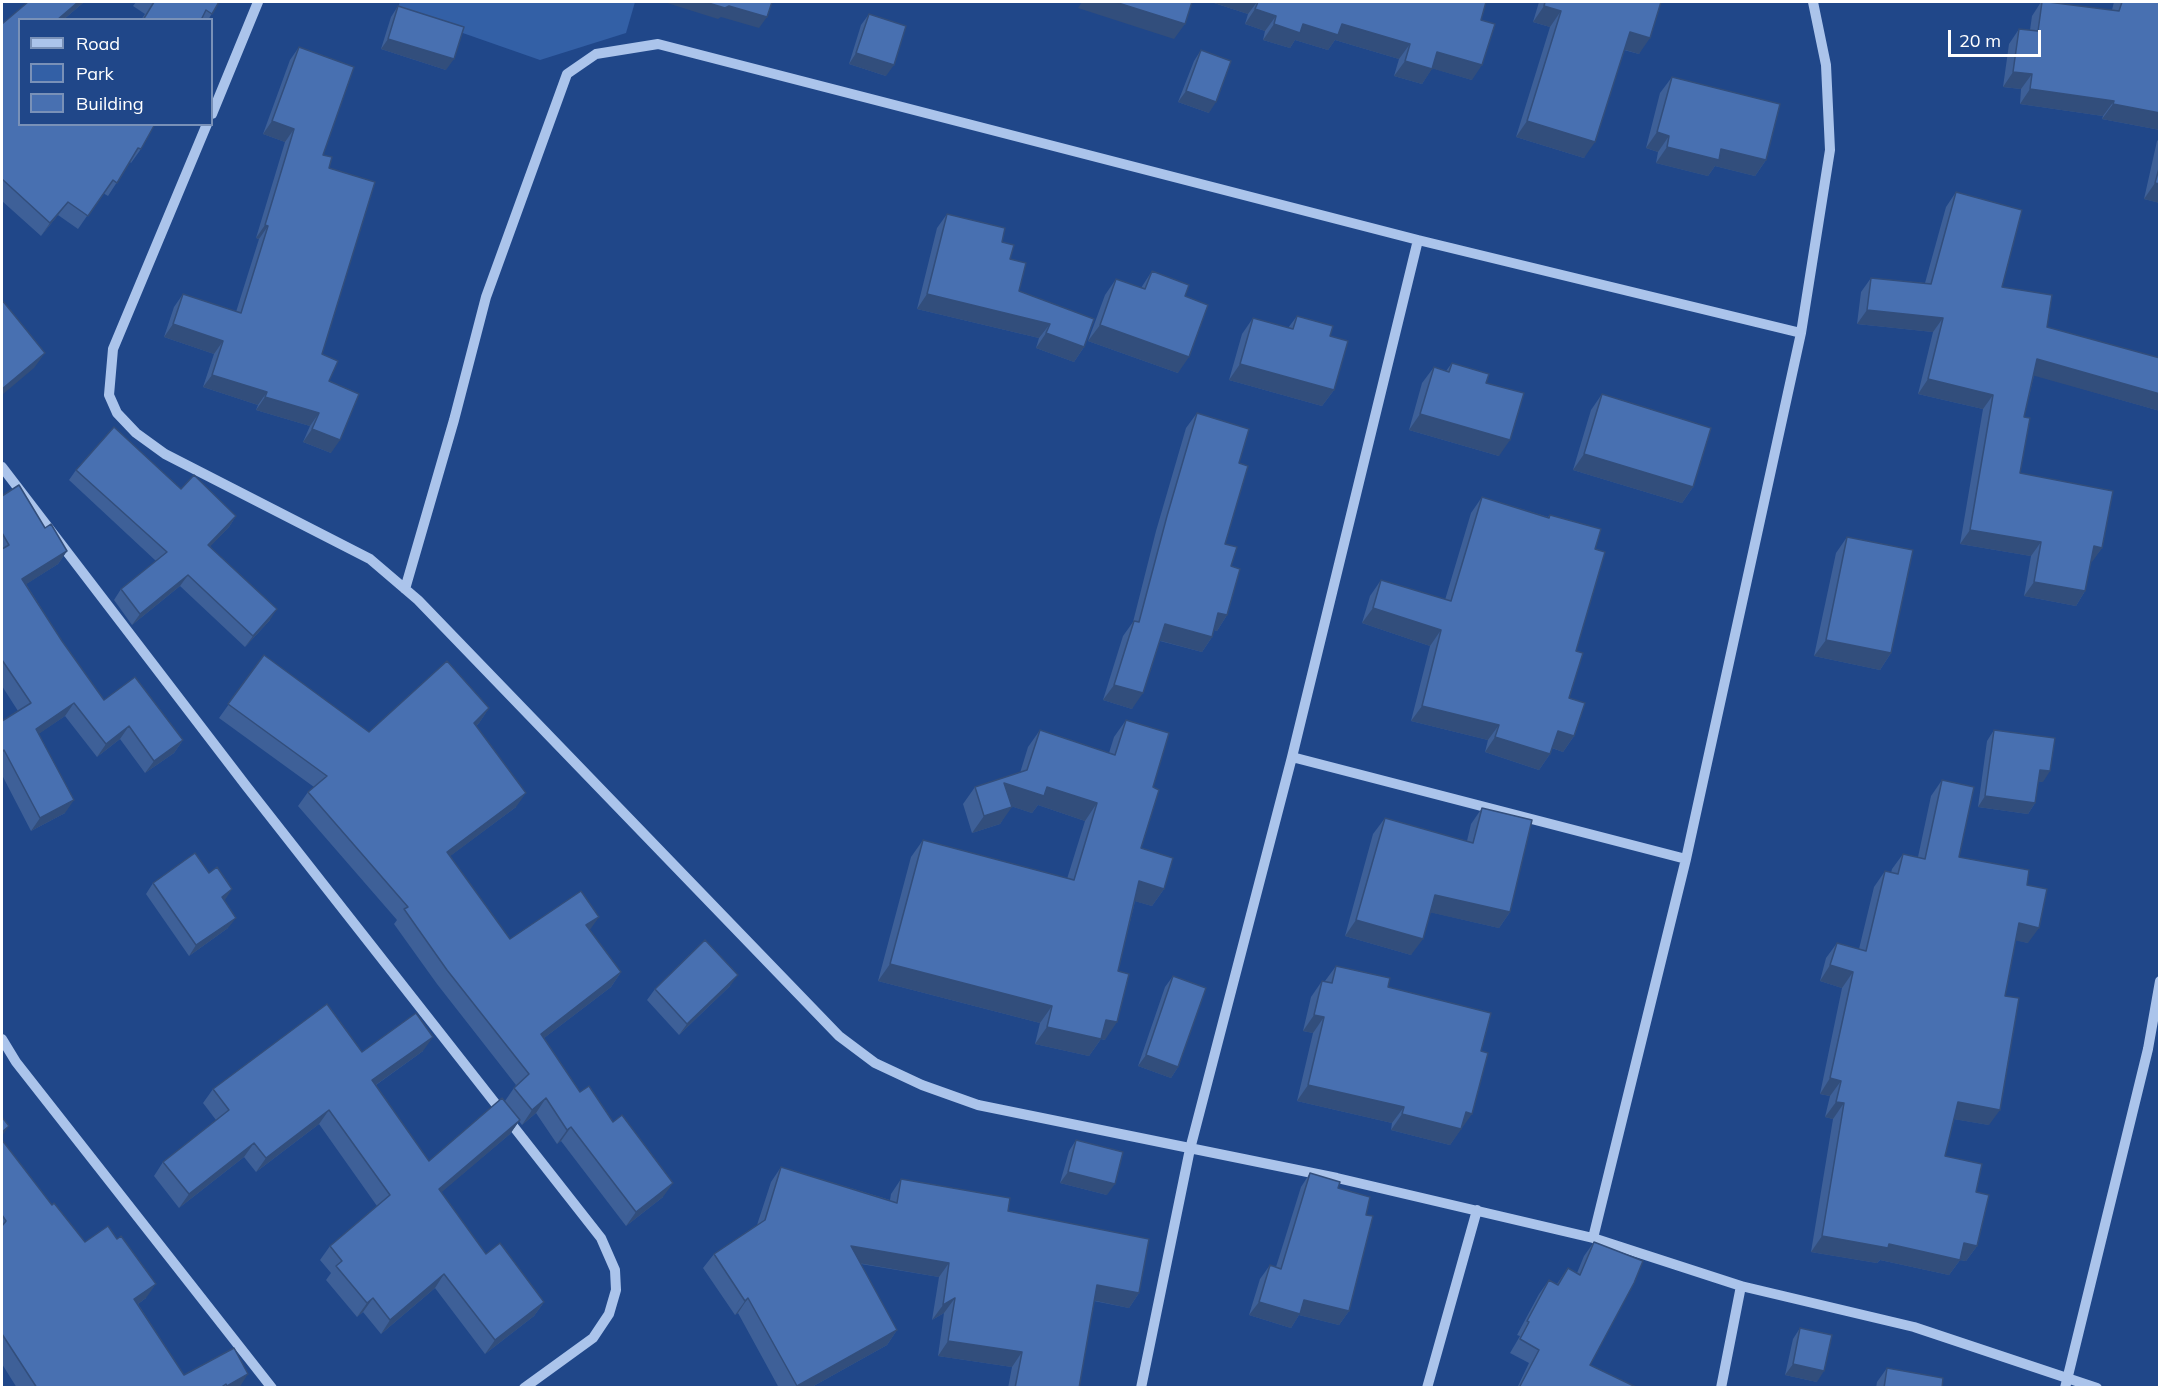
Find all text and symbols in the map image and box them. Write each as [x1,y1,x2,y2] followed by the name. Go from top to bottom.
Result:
[18,18,213,126] legend
[1951,18,2044,56] scale bar
[1959,29,2001,52] text: 20 m
[76,32,120,55] text: Road
[76,62,114,85] text: Park
[76,92,144,115] text: Building

